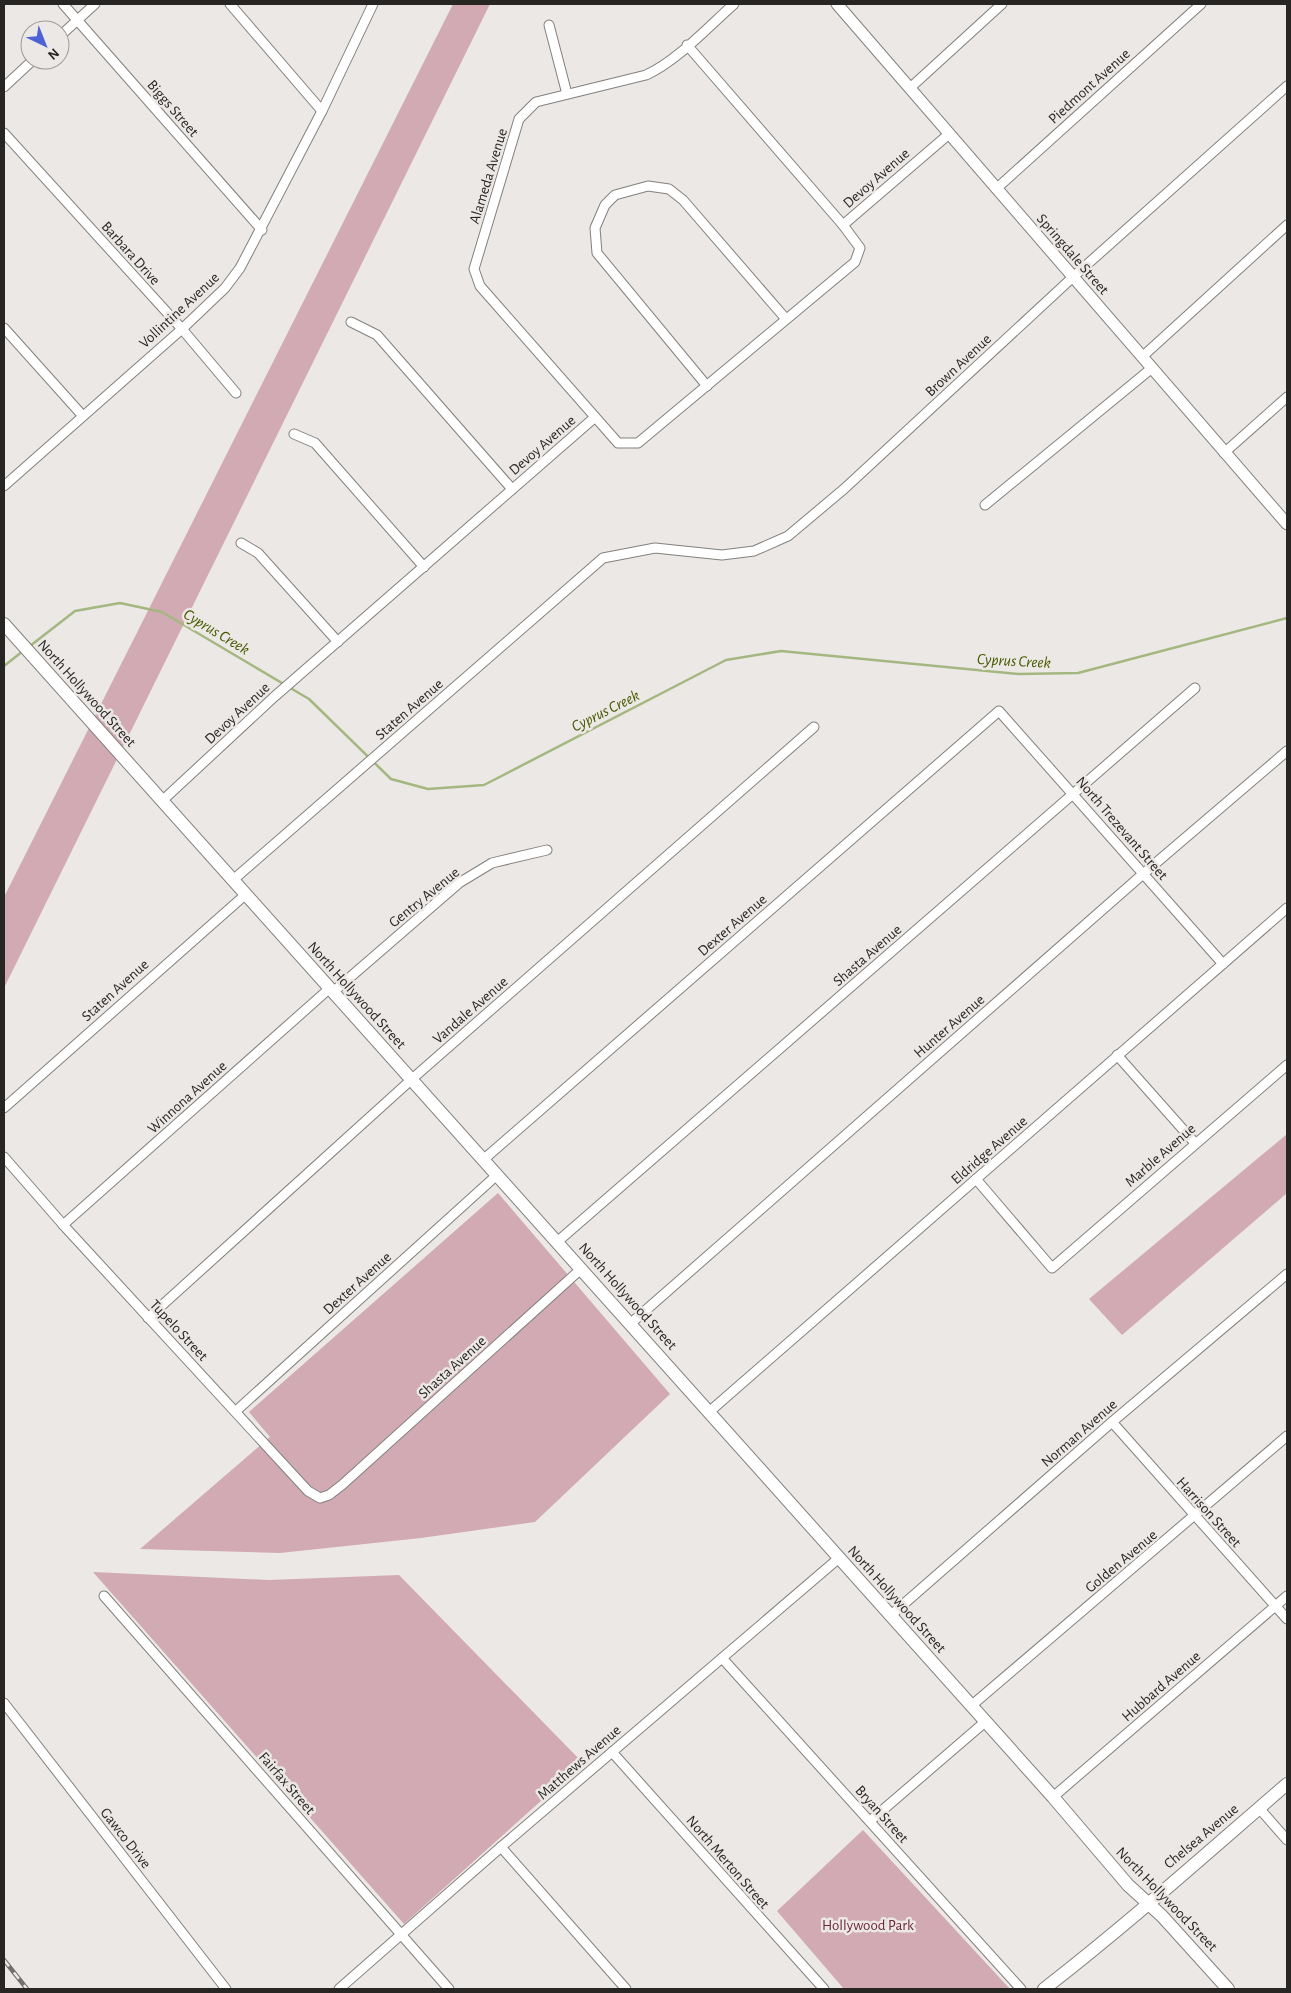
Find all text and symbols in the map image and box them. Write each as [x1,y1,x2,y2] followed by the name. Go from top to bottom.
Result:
[20,20,70,70] north arrow
[45,45,62,62] text: N
[1046,46,1133,127] street label: Piedmont Avenue
[144,77,201,140] street label: Biggs Street
[467,127,510,226] street label: Alameda Avenue
[840,146,912,211] street label: Devoy Avenue
[1034,211,1112,298] street label: Springdale Street
[98,219,163,288] street label: Barbara Drive
[136,270,222,351] street label: Vollintine Avenue
[923,331,994,399] street label: Brown Avenue
[506,413,578,478] street label: Devoy Avenue
[180,606,252,659] water label: Cyprus Creek
[35,637,139,750] street label: North Hollywood Street
[977,651,1051,672] water label: Cyprus Creek
[373,676,446,743] street label: Staten Avenue
[202,680,273,747] street label: Devoy Avenue
[569,687,642,736] water label: Cyprus Creek
[1073,774,1170,883] street label: North Trezevant Street
[386,865,462,930] street label: Gentry Avenue
[695,892,770,959] street label: Dexter Avenue
[830,922,904,989] street label: Shasta Avenue
[305,939,409,1052] street label: North Hollywood Street
[79,957,152,1024] street label: Staten Avenue
[430,974,511,1047] street label: Vandale Avenue
[911,992,987,1061] street label: Hunter Avenue
[145,1058,230,1137] street label: Winnona Avenue
[948,1113,1030,1187] street label: Eldridge Avenue
[1122,1121,1198,1190] street label: Marble Avenue
[576,1240,680,1353] street label: North Hollywood Street
[320,1249,394,1318] street label: Dexter Avenue
[147,1297,211,1364] street label: Tupelo Street
[416,1333,489,1401] street label: Shasta Avenue
[1039,1397,1120,1470] street label: Norman Avenue
[1173,1474,1244,1550] street label: Harrison Street
[1083,1527,1160,1596] street label: Golden Avenue
[845,1543,949,1656] street label: North Hollywood Street
[1119,1648,1204,1724] street label: Hubbard Avenue
[535,1722,624,1802] street label: Matthews Avenue
[256,1749,318,1818] street label: Fairfax Street
[852,1783,911,1846] street label: Bryan Street
[1161,1801,1241,1872] street label: Chelsea Avenue
[97,1805,154,1871] street label: Gawco Drive
[683,1813,772,1912] street label: North Merton Street
[1113,1844,1220,1954] street label: North Hollywood Street
[822,1918,914,1933] park label: Hollywood Park

